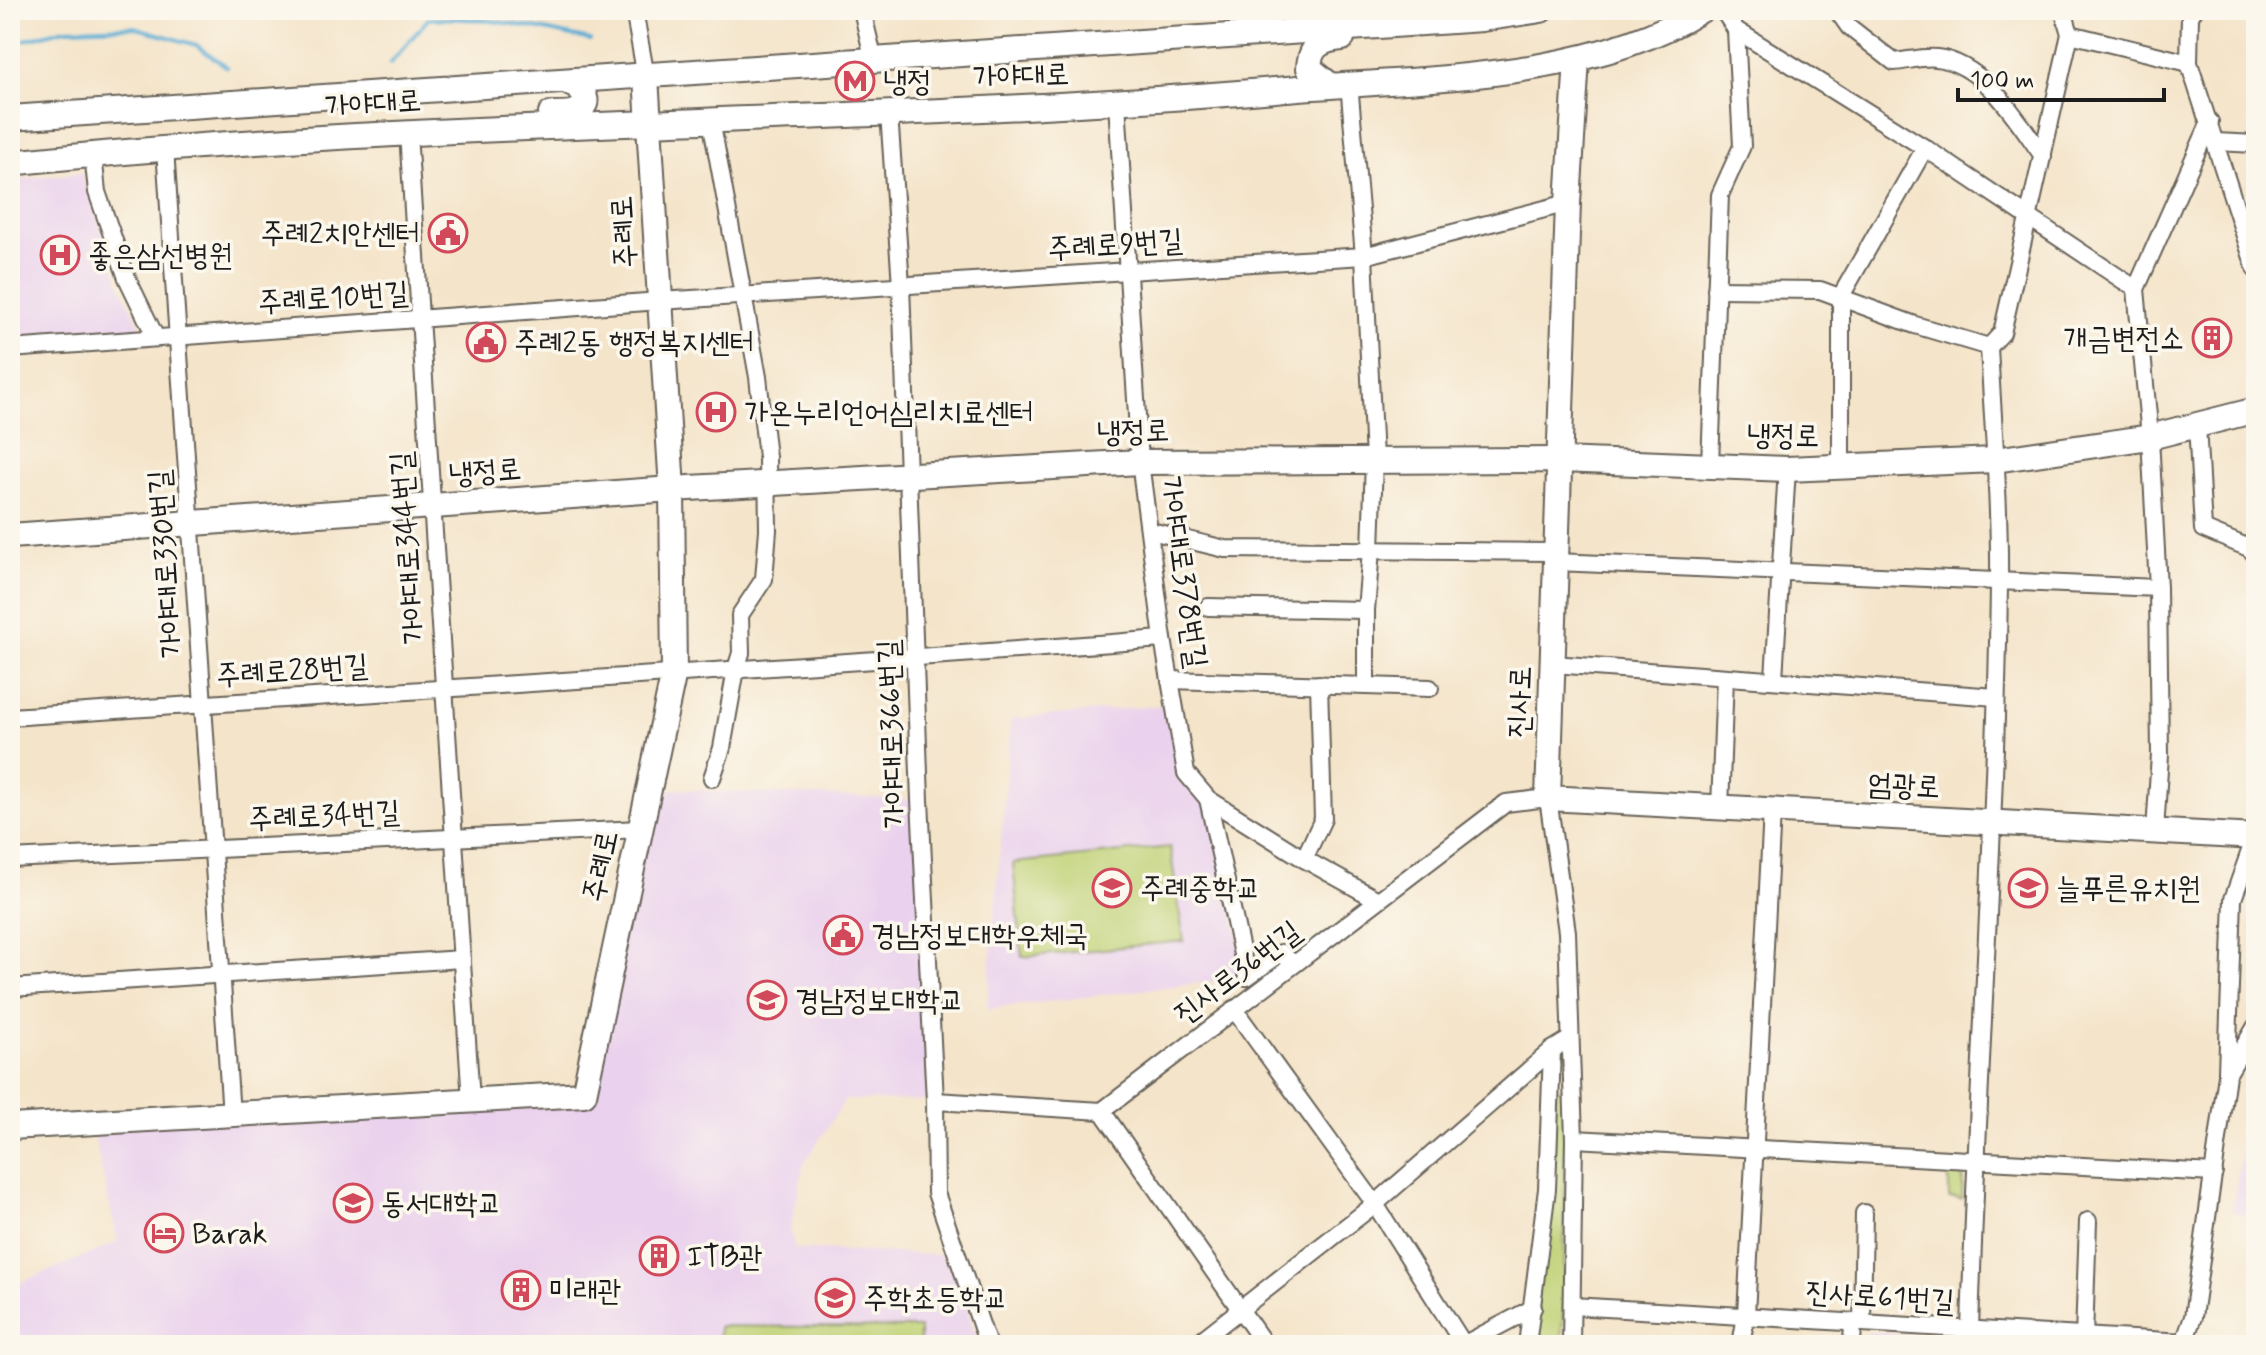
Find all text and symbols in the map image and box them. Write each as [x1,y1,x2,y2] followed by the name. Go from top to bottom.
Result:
[1958,52,2164,102] scale bar
[972,55,1070,98] street label: 가야대로
[834,60,876,102] metro station icon: 냉정
[883,63,931,102] place label: 냉정
[1970,66,2034,97] text: 100 m
[324,82,423,127] street label: 가야대로
[603,194,646,269] street label: 주례로
[427,212,469,254] public building icon: 주례2치안센터
[260,215,420,254] place label: 주례2치안센터
[1046,221,1184,270] street label: 주례로9번길
[39,234,81,276] hospital icon: 좋은삼선병원
[88,237,233,276] place label: 좋은삼선병원
[256,274,410,323] street label: 주례로10번길
[2191,317,2233,359] building icon: 개금변전소
[2063,320,2184,359] place label: 개금변전소
[465,321,507,363] public building icon: 주례2동 행정복지센터
[514,324,754,363] place label: 주례2동 행정복지센터
[695,391,737,433] hospital icon: 가온누리언어심리치료센터
[744,394,1034,433] place label: 가온누리언어심리치료센터
[1096,412,1170,453] street label: 냉정로
[1746,416,1820,457] street label: 냉정로
[382,450,435,646] street label: 가야대로344번길
[447,450,523,495] street label: 냉정로
[140,468,193,659] street label: 가야대로330번길
[1150,474,1215,671] street label: 가야대로378번길
[870,639,915,829] street label: 가야대로366번길
[215,647,369,696] street label: 주례로28번길
[1500,665,1541,739] street label: 진사로
[1867,765,1941,808] street label: 엄광로
[247,793,401,840] street label: 주례로34번길
[575,827,628,906] street label: 주례로
[1091,867,1133,909] school or university icon: 주례중학교
[2007,867,2049,909] school or university icon: 늘푸른유치원
[1140,870,1261,909] place label: 주례중학교
[2056,870,2201,909] place label: 늘푸른유치원
[1166,913,1309,1034] street label: 진사로36번길
[822,914,864,956] public building icon: 경남정보대학우체국
[871,917,1088,956] place label: 경남정보대학우체국
[746,979,788,1021] school or university icon: 경남정보대학교
[795,982,964,1021] place label: 경남정보대학교
[332,1182,374,1224] school or university icon: 동서대학교
[381,1185,502,1224] place label: 동서대학교
[143,1212,185,1254] hotel icon: Barak
[192,1215,268,1254] place label: Barak
[638,1235,680,1277] building icon: ITB관
[687,1238,763,1277] place label: ITB관
[500,1269,542,1311] building icon: 미래관
[549,1272,621,1311] place label: 미래관
[1804,1273,1956,1322] street label: 진사로61번길
[814,1277,856,1319] school or university icon: 주학초등학교
[863,1280,1008,1319] place label: 주학초등학교

